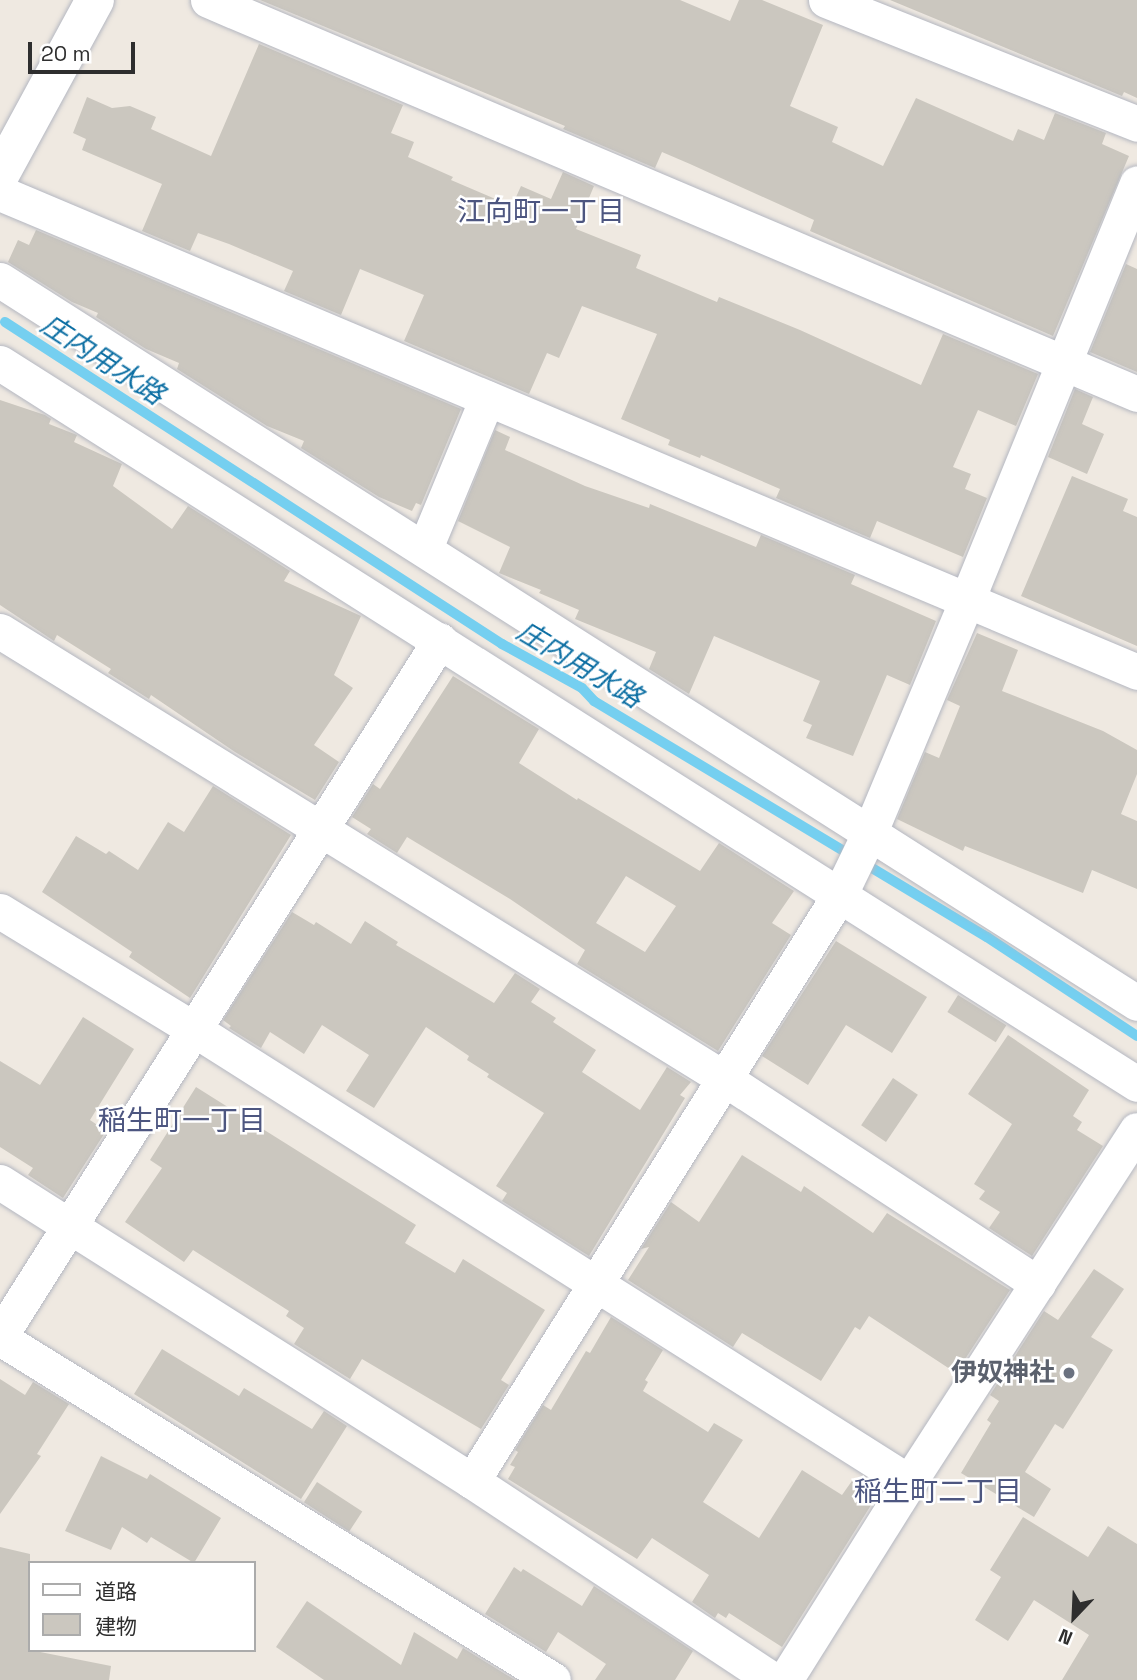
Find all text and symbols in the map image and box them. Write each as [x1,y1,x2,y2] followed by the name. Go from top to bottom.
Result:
[32,28,138,72] scale bar
[41,40,91,67] text: 20 m
[457,194,625,228] district label: 江向町一丁目
[35,307,171,411] water label: 庄内用水路
[511,614,649,714] water label: 庄内用水路
[98,1103,266,1137] district label: 稲生町一丁目
[951,1357,1055,1389] place label: 伊奴神社
[1061,1365,1077,1381] marker: 伊奴神社
[854,1474,1022,1508] district label: 稲生町二丁目
[28,1561,256,1652] legend
[95,1578,137,1605] text: 道路
[1039,1582,1109,1652] north arrow
[95,1613,137,1640] text: 建物
[1055,1623,1076,1651] text: N

